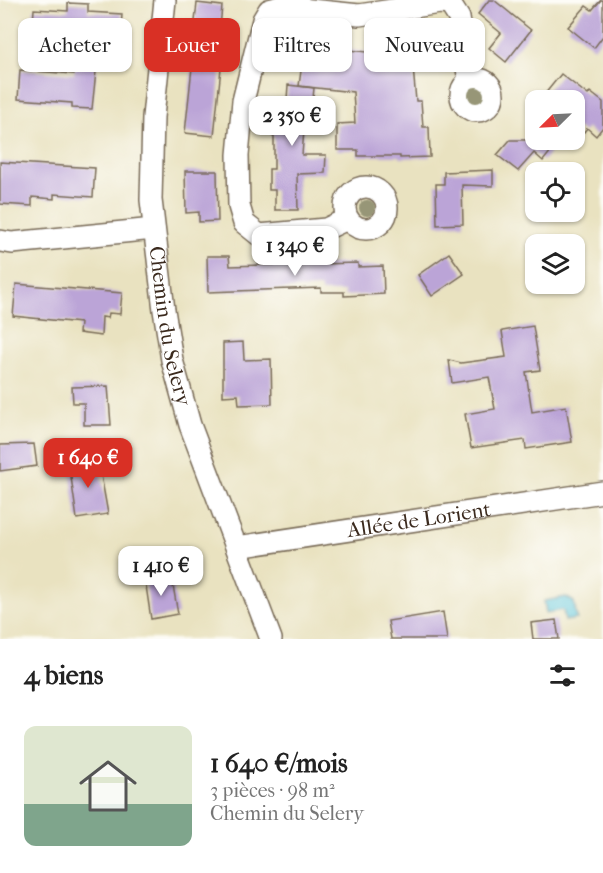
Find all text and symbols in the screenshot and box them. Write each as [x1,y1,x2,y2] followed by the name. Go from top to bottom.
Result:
[18,18,132,72] chip: Acheter
[144,18,240,72] chip: Louer
[252,18,352,72] chip: Filtres
[364,18,485,72] chip: Nouveau
[525,90,585,150] north arrow
[525,90,585,294] map controls
[237,96,347,147] pin: 2 350 €
[263,104,321,127] text: 2 350 €
[525,162,585,222] button: locate
[240,226,350,277] pin: 1 340 €
[266,234,324,257] text: 1 340 €
[525,234,585,294] button: layers
[145,245,196,409] street label: Chemin du Selery
[33,438,143,489] pin: 1 640 €
[57,446,119,469] text: 1 640 €
[345,497,493,542] street label: Allée de Lorient
[106,546,216,597] pin: 1 410 €
[132,554,190,577] text: 1 410 €
[546,659,579,692] icon: filters
[24,660,103,691] text: 4 biens
[210,748,348,779] text: 1 640 €/mois
[72,750,144,822] icon: home
[210,779,335,802] text: 3 pièces · 98 m²
[210,802,364,825] text: Chemin du Selery

